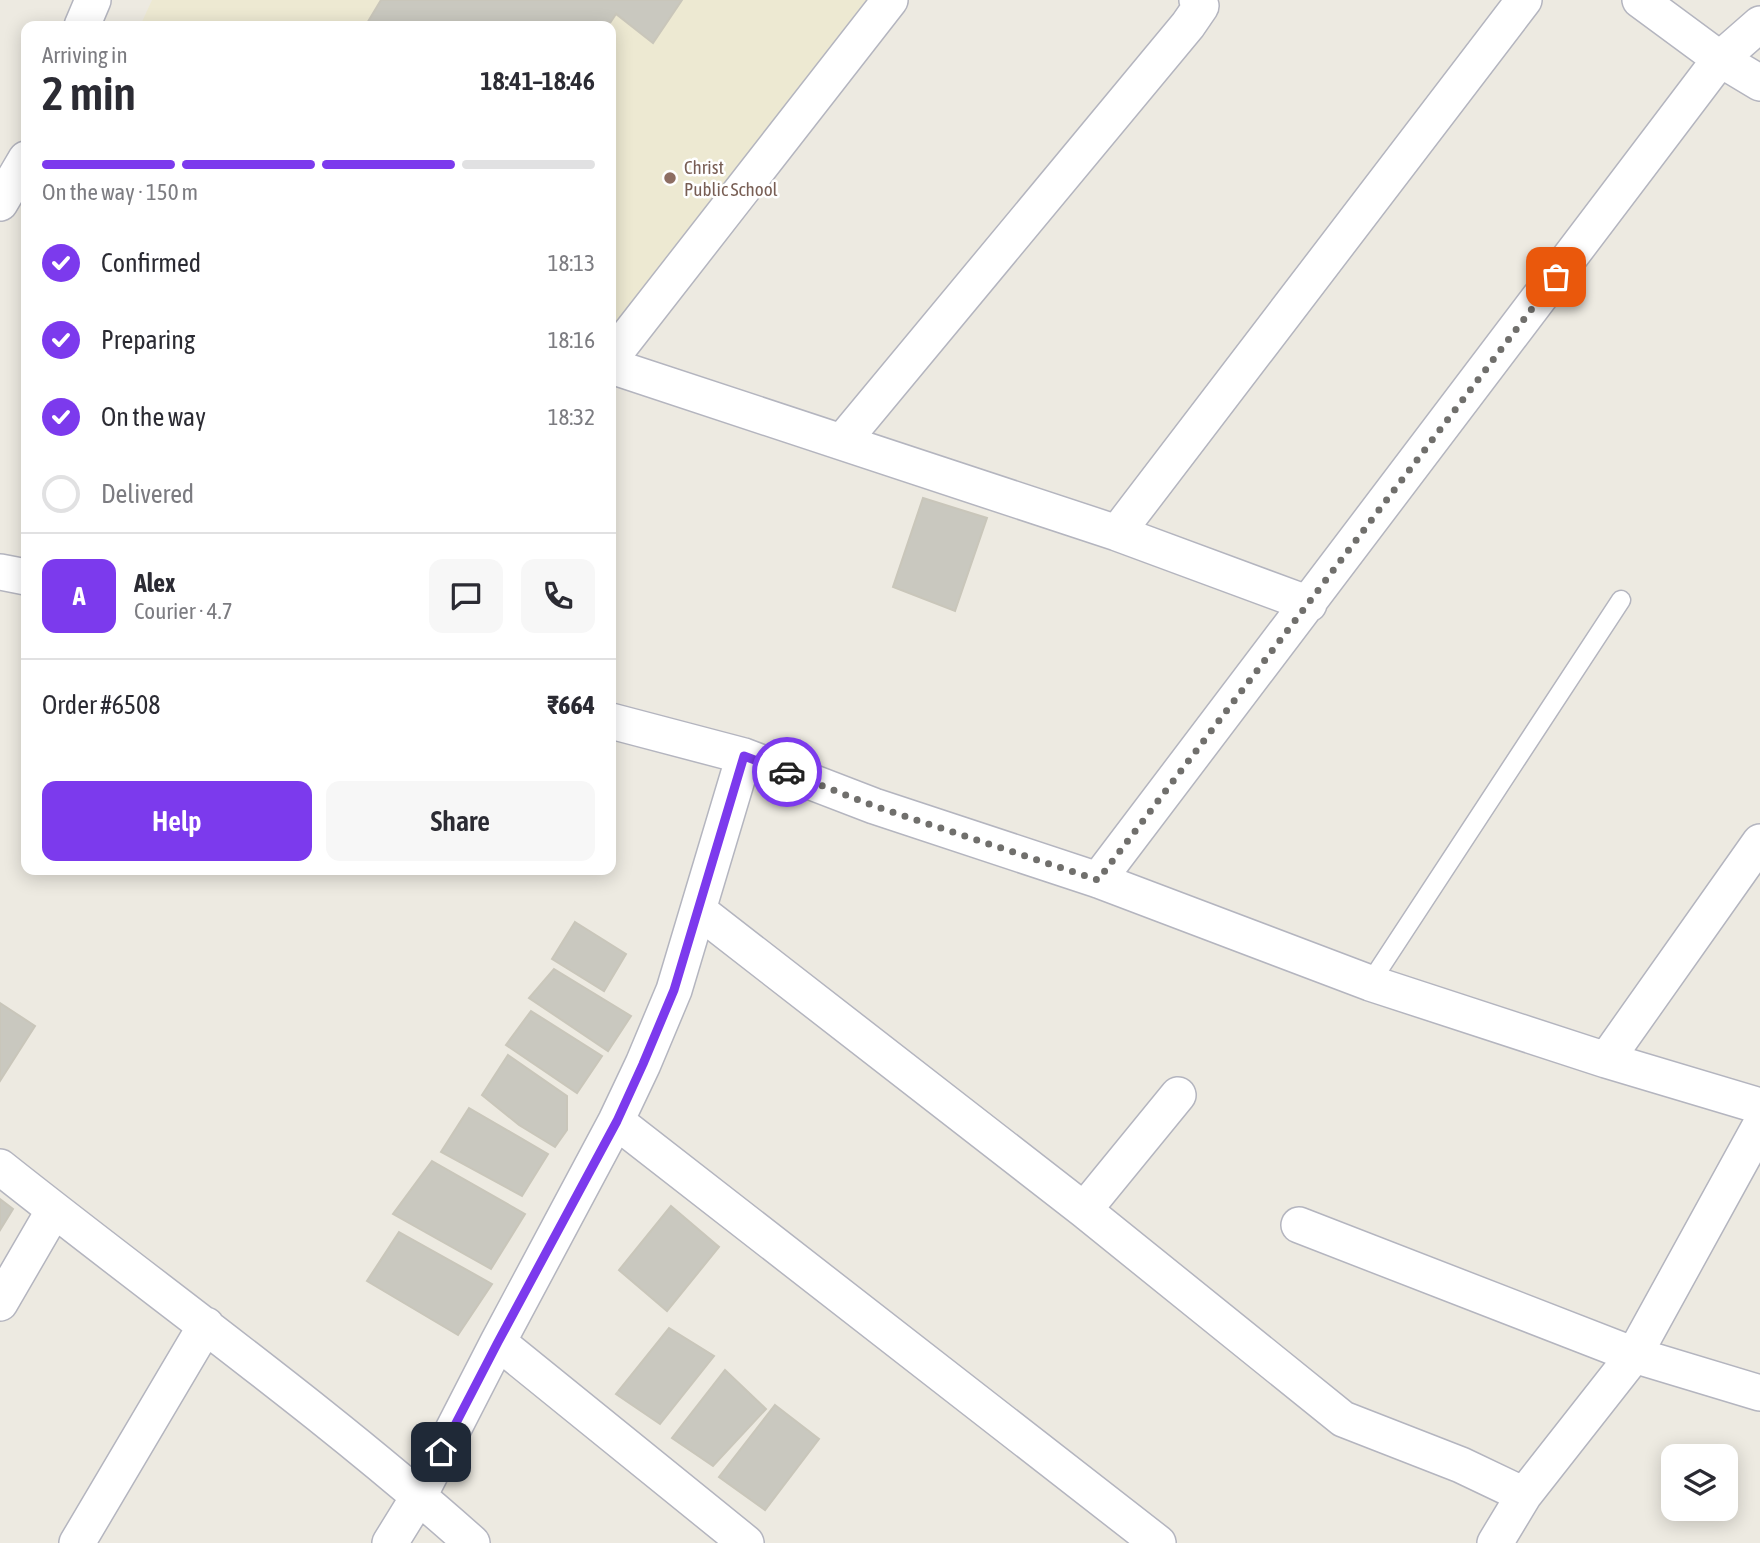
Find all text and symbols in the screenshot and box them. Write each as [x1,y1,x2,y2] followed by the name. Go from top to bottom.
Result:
[42,42,128,68] text: Arriving in
[480,66,595,96] text: 18:41–18:46
[42,67,136,120] text: 2 min
[684,156,778,200] place label: Christ Public School
[662,170,678,186] marker: Christ Public School
[42,179,198,205] text: On the way · 150 m
[42,244,80,282] icon: check
[1526,247,1586,307] pin
[101,248,201,278] text: Confirmed
[548,250,595,276] text: 18:13
[1537,258,1575,296] icon: bag
[42,321,80,359] icon: check
[101,325,195,355] text: Preparing
[548,327,595,353] text: 18:16
[42,398,80,436] icon: check
[101,402,206,432] text: On the way
[548,404,595,430] text: 18:32
[101,479,194,509] text: Delivered
[429,559,503,633] button: chat
[521,559,595,633] button: phone
[134,568,175,598] text: Alex
[73,581,85,611] text: A
[134,598,233,624] text: Courier · 4.7
[42,690,161,720] text: Order #6508
[547,690,595,720] text: ₹664
[752,737,822,807] courier
[768,753,806,791] icon: car
[42,781,312,861] button: Help
[326,781,595,861] button: Share
[411,1422,471,1482] pin
[422,1433,460,1471] icon: home
[1661,1444,1738,1521] map controls
[1661,1444,1738,1521] button: layers

